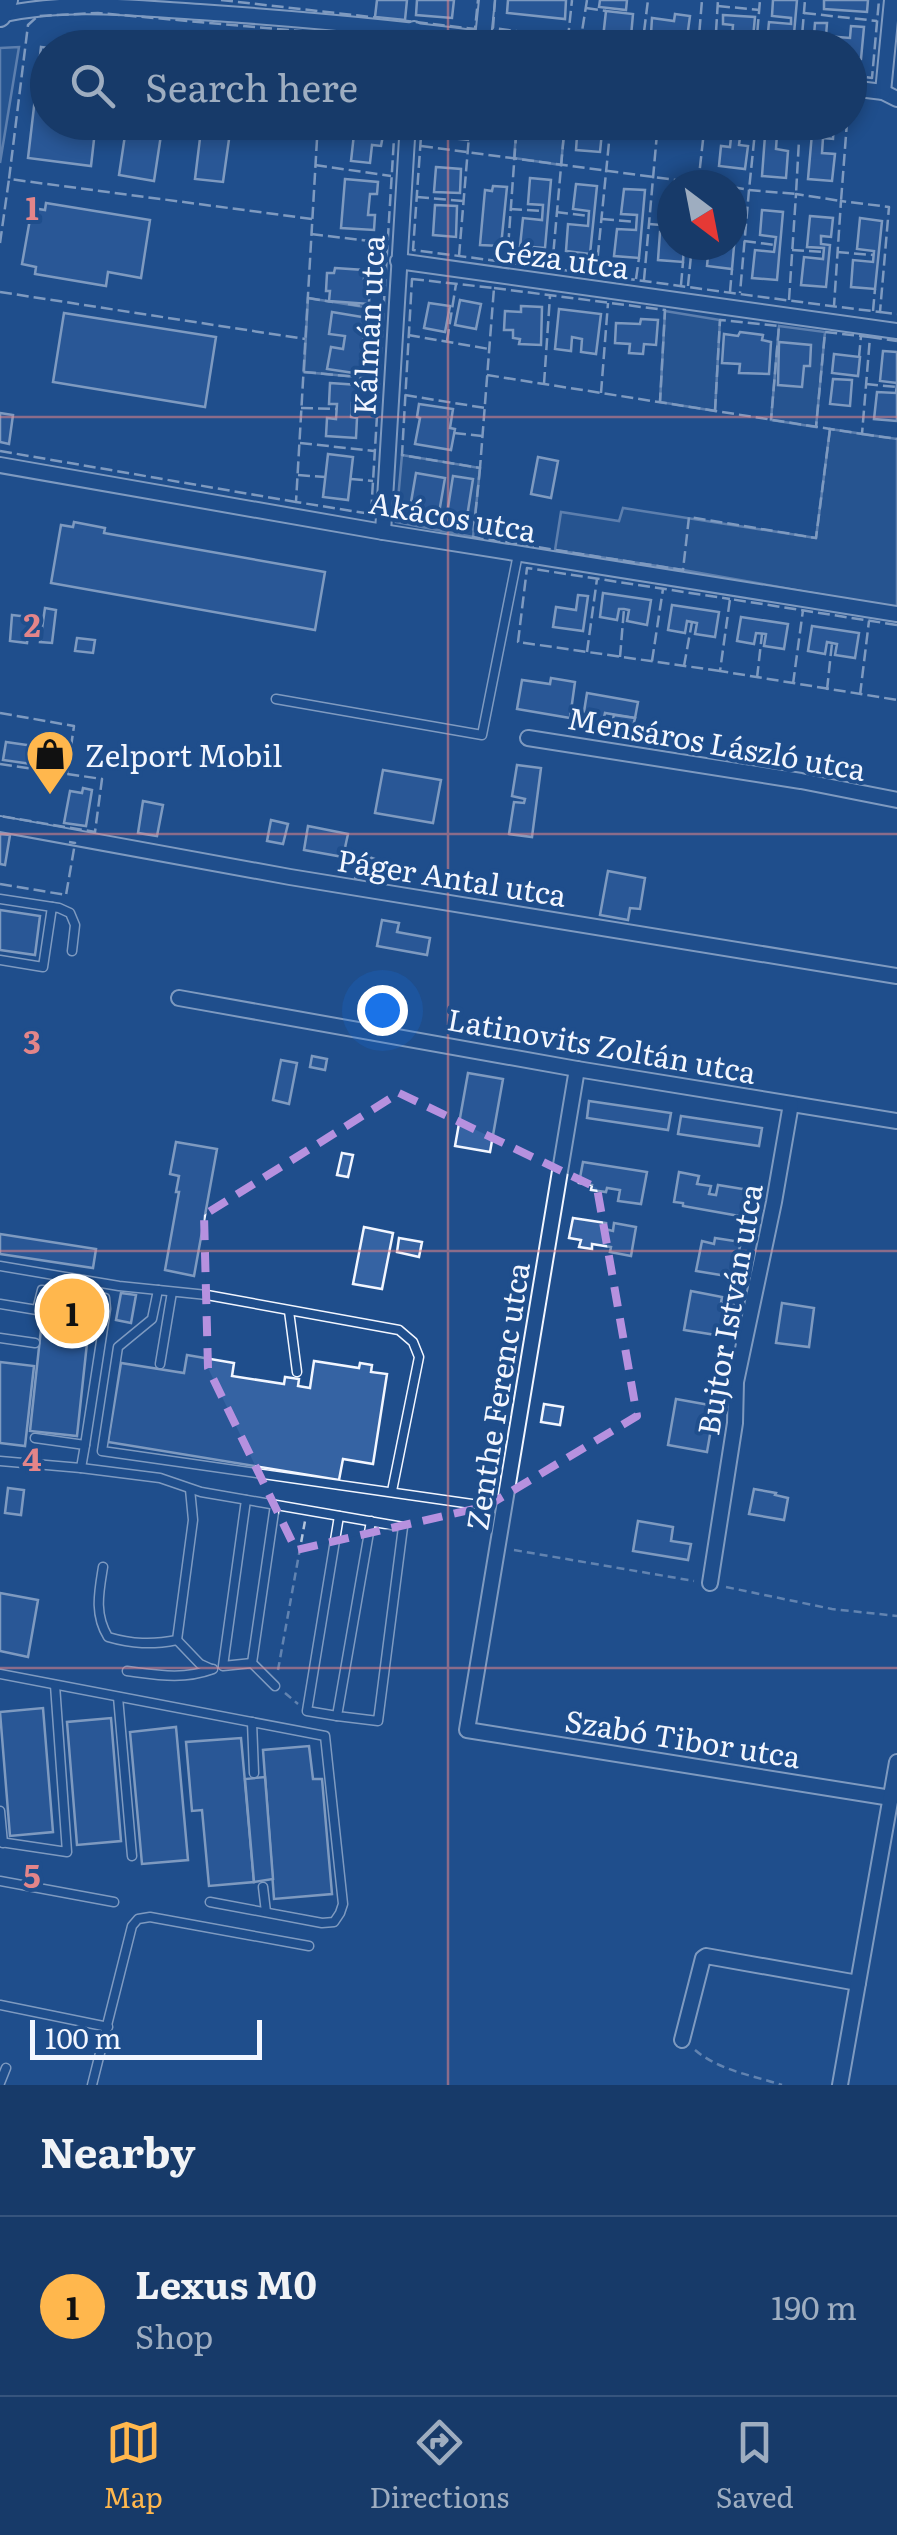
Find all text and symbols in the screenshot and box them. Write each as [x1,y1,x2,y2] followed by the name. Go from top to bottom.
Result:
[30,30,867,140] search box
[145,57,358,114] text: Search here
[65,58,120,113] icon: search
[657,170,747,260] north arrow
[25,182,39,230] text: 1
[492,226,633,288] street label: Géza utca
[340,233,394,416] street label: Kálmán utca
[366,479,541,551] street label: Akácos utca
[23,599,41,647] text: 2
[565,694,870,790] street label: Mensáros László utca
[24,728,76,796] shop icon: Zelport Mobil
[85,732,282,776] place label: Zelport Mobil
[334,836,571,916] street label: Páger Antal utca
[357,985,408,1036] your location
[444,995,761,1093] street label: Latinovits Zoltán utca
[23,1016,41,1064] text: 3
[684,1179,772,1438] street label: Bujtor István utca
[453,1258,539,1533] street label: Zenthe Ferenc utca
[40,1274,104,1348] pin: 1
[22,1433,42,1481] text: 4
[562,1697,805,1777] street label: Szabó Tibor utca
[23,1850,41,1898] text: 5
[30,2015,262,2060] scale bar
[45,2016,122,2058] text: 100 m
[40,2119,196,2181] text: Nearby
[135,2254,317,2311] text: Lexus M0
[66,2282,79,2330] text: 1
[771,2282,857,2330] text: 190 m
[135,2311,213,2359] text: Shop
[103,2415,163,2517] tab: Map
[369,2415,509,2517] tab: Directions
[716,2415,794,2517] tab: Saved

